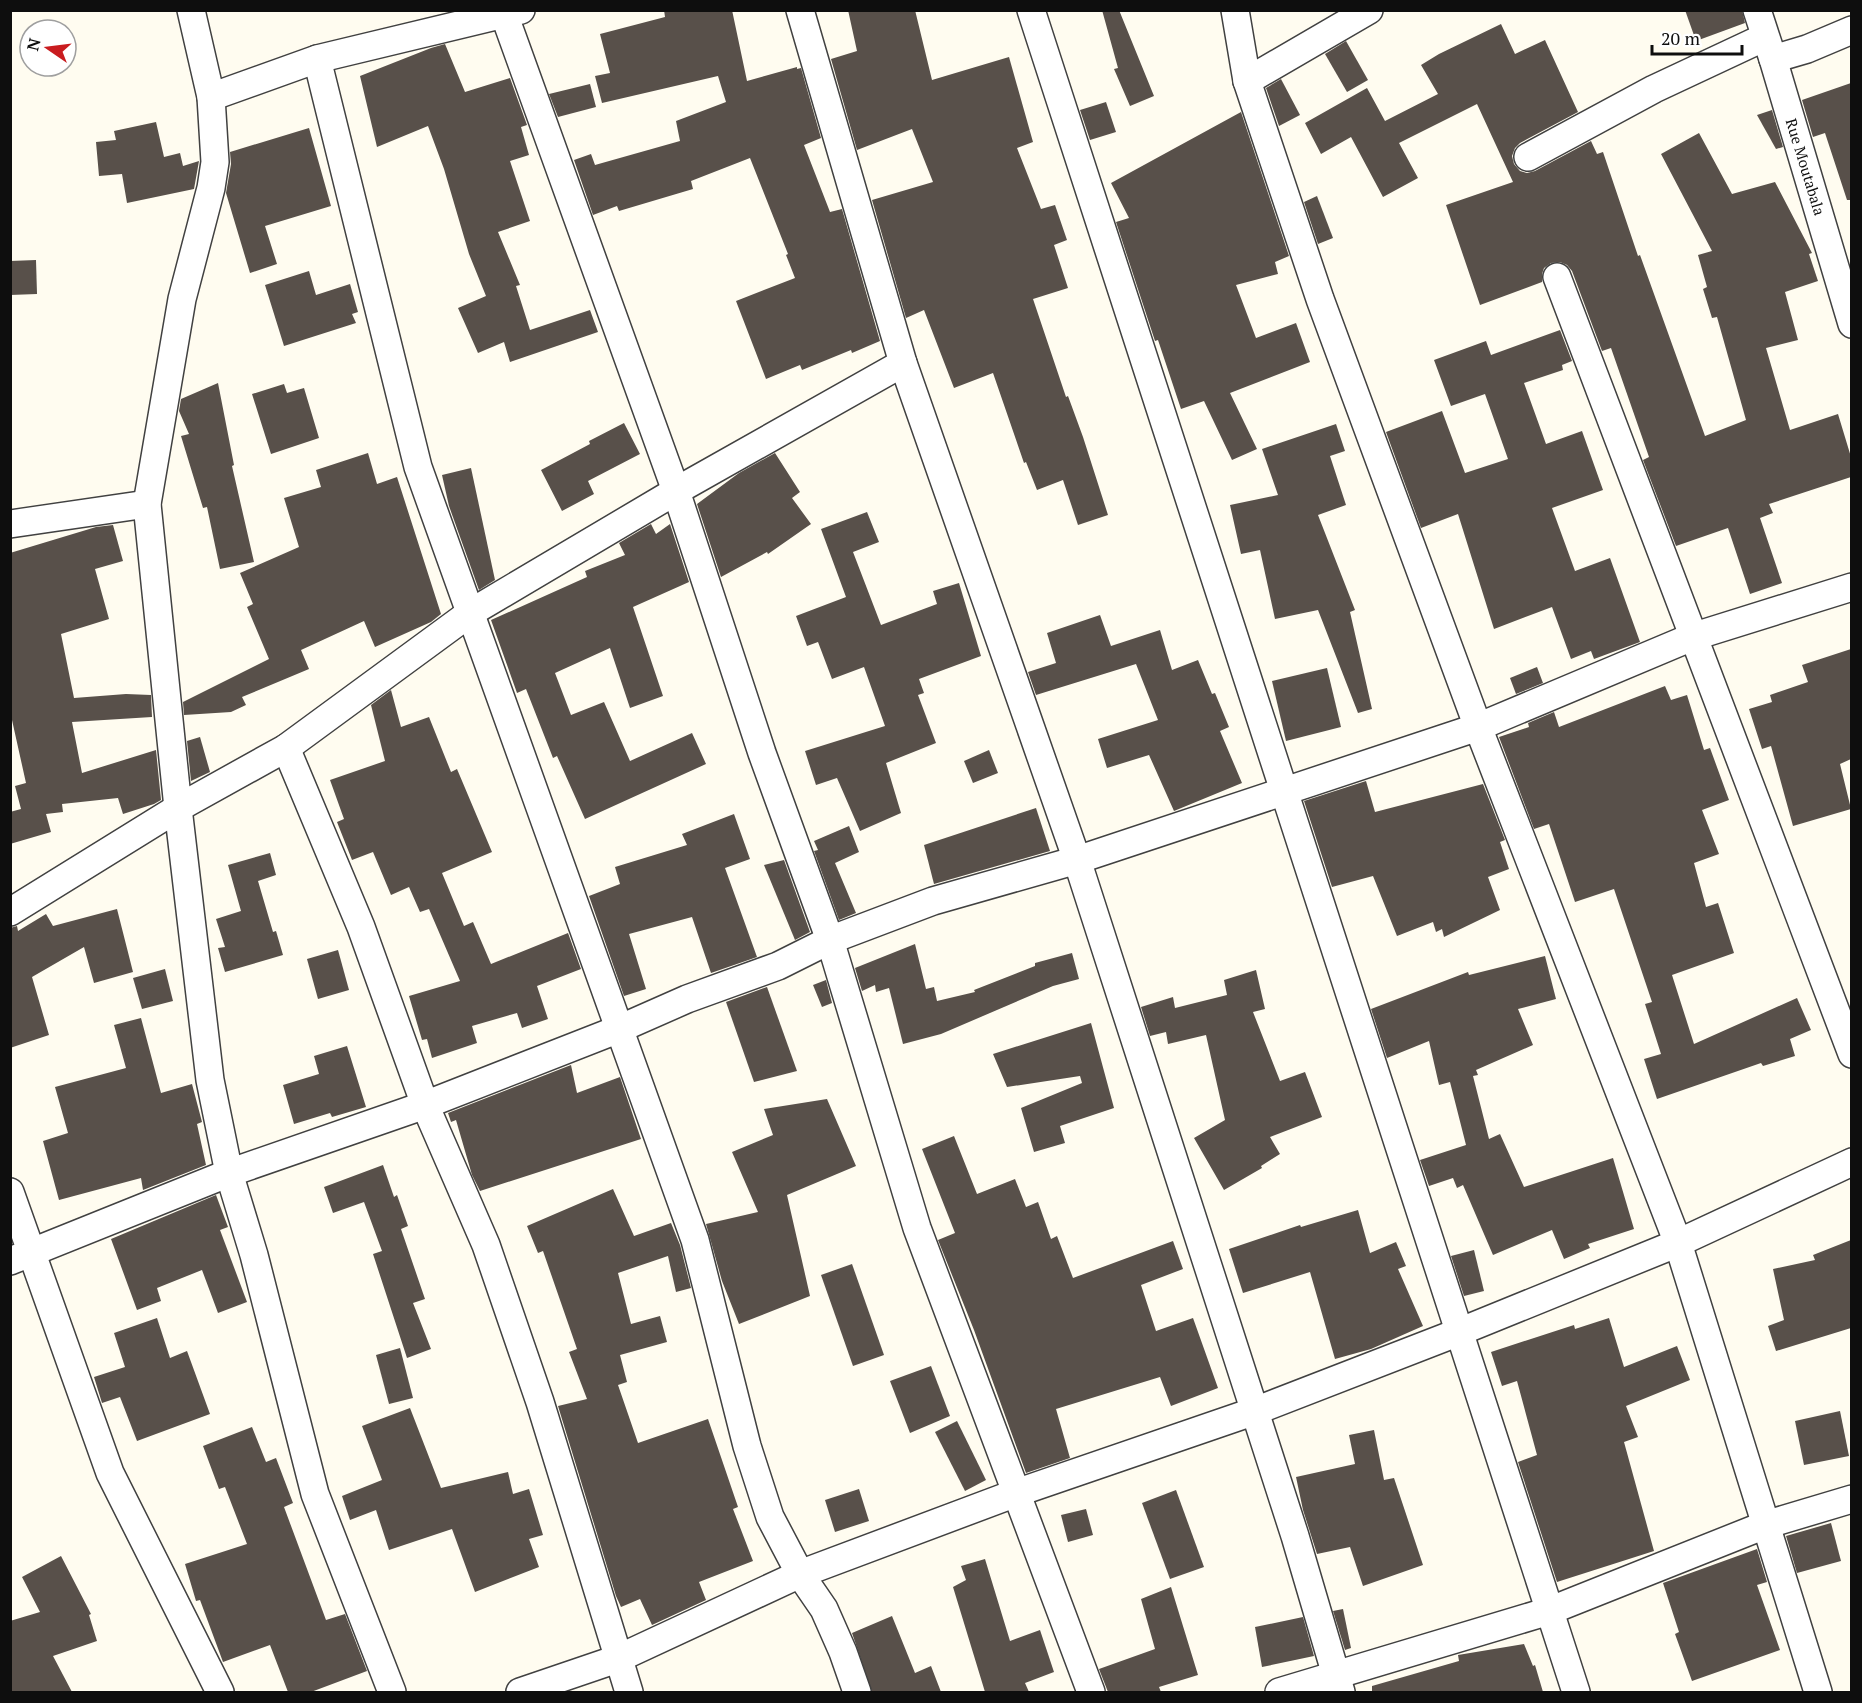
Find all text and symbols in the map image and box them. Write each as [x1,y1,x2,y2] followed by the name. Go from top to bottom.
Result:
[18,18,78,78] north arrow
[1652,18,1742,56] scale bar
[1661,26,1701,50] text: 20 m
[21,36,46,53] text: N
[1782,116,1830,218] street label: Rue Moutabala

